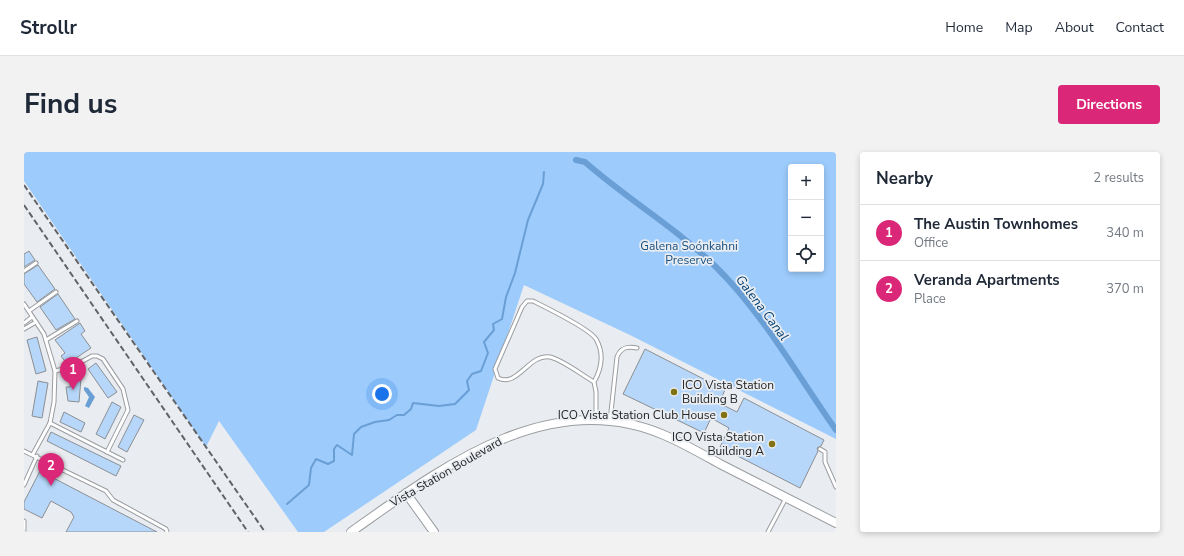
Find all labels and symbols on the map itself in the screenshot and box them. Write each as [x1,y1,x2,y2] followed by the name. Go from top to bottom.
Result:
[640,238,738,268] park label: Galena Soónkahni Preserve
[731,271,793,345] water label: Galena Canal
[60,357,86,390] pin: 1
[682,377,774,407] place label: ICO Vista Station Building B
[372,384,392,404] your location
[669,387,679,397] marker: ICO Vista Station Building B
[558,407,716,423] place label: ICO Vista Station Club House
[719,410,729,420] marker: ICO Vista Station Club House
[672,429,764,459] place label: ICO Vista Station Building A
[386,433,505,511] street label: Vista Station Boulevard
[767,439,777,449] marker: ICO Vista Station Building A
[38,453,64,486] pin: 2

